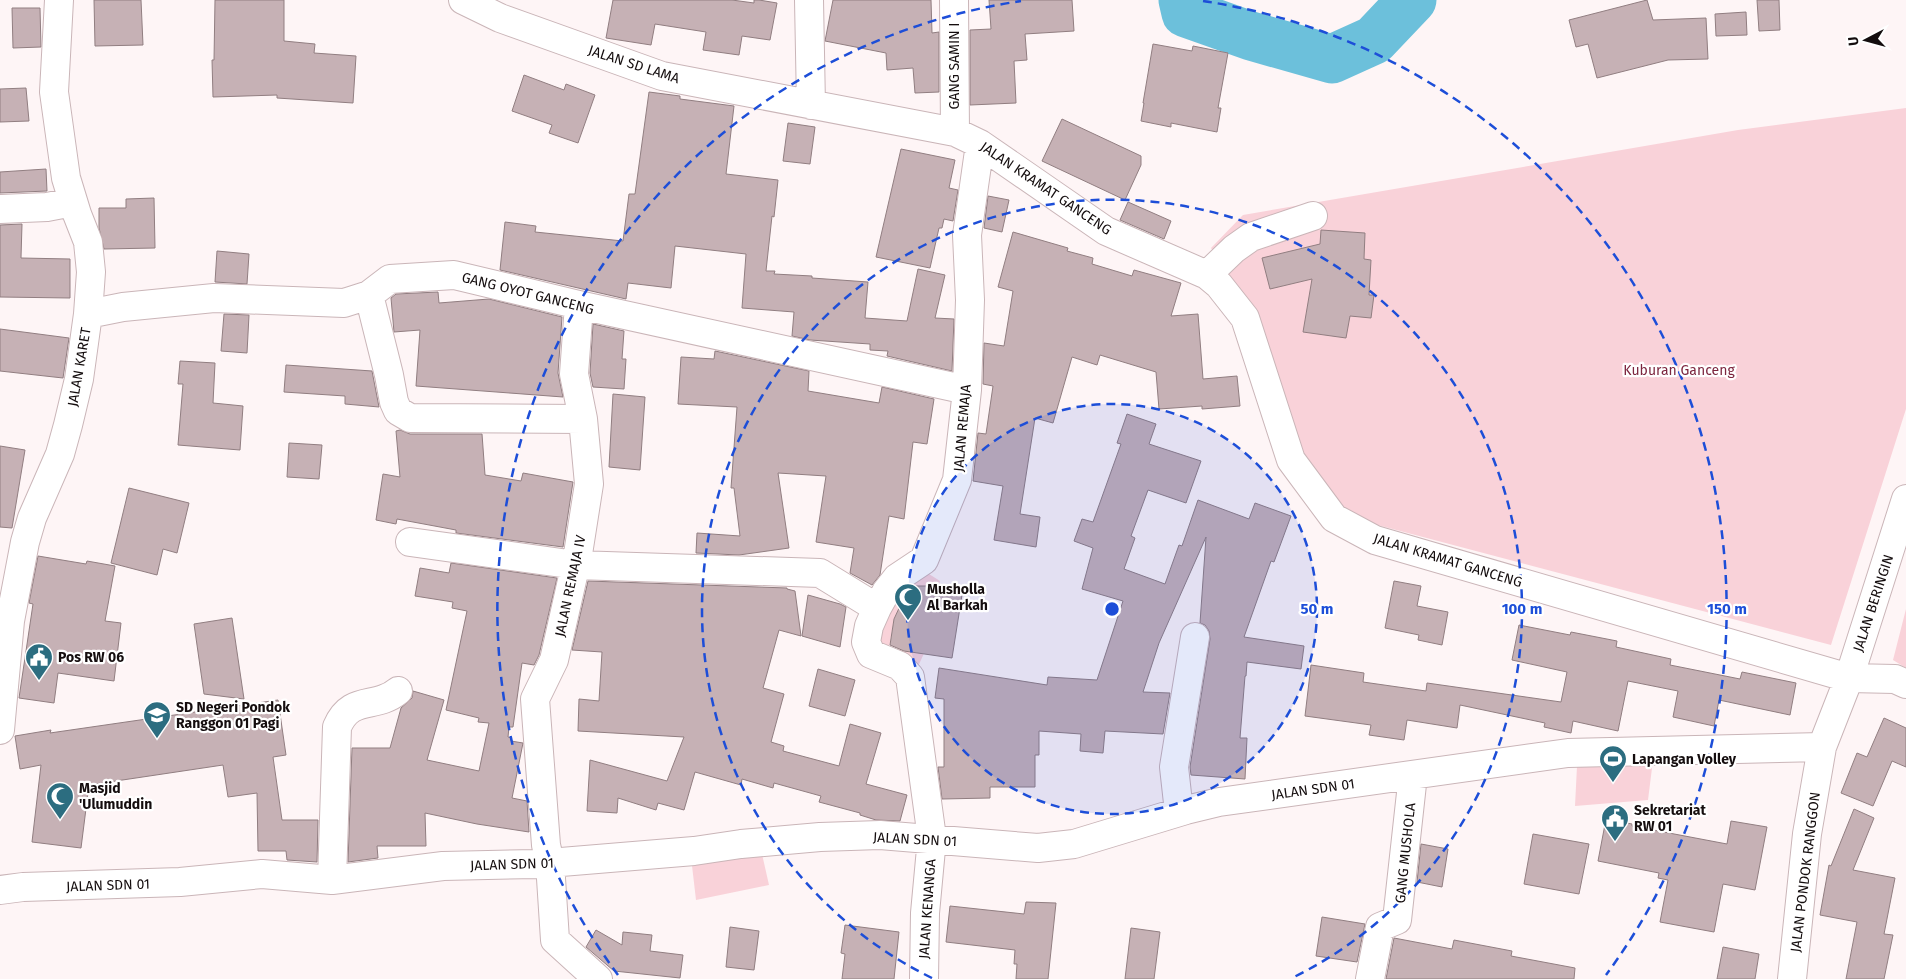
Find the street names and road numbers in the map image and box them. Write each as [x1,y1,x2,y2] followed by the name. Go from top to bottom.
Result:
[946,23,963,109] street label: GANG SAMIN I
[586,42,682,87] street label: JALAN SD LAMA
[977,138,1115,239] street label: JALAN KRAMAT GANCENG
[460,269,596,318] street label: GANG OYOT GANCENG
[64,325,95,408] street label: JALAN KARET
[950,384,975,472] street label: JALAN REMAJA
[1371,530,1524,591] street label: JALAN KRAMAT GANCENG
[551,534,590,638] street label: JALAN REMAJA IV
[1850,552,1897,654] street label: JALAN BERINGIN
[1270,775,1356,804] street label: JALAN SDN 01
[1787,791,1824,953] street label: JALAN PONDOK RANGGON
[1392,802,1419,904] street label: GANG MUSHOLA
[873,829,957,850] street label: JALAN SDN 01
[470,855,554,874] street label: JALAN SDN 01
[916,858,939,960] street label: JALAN KENANGA
[66,876,150,895] street label: JALAN SDN 01

